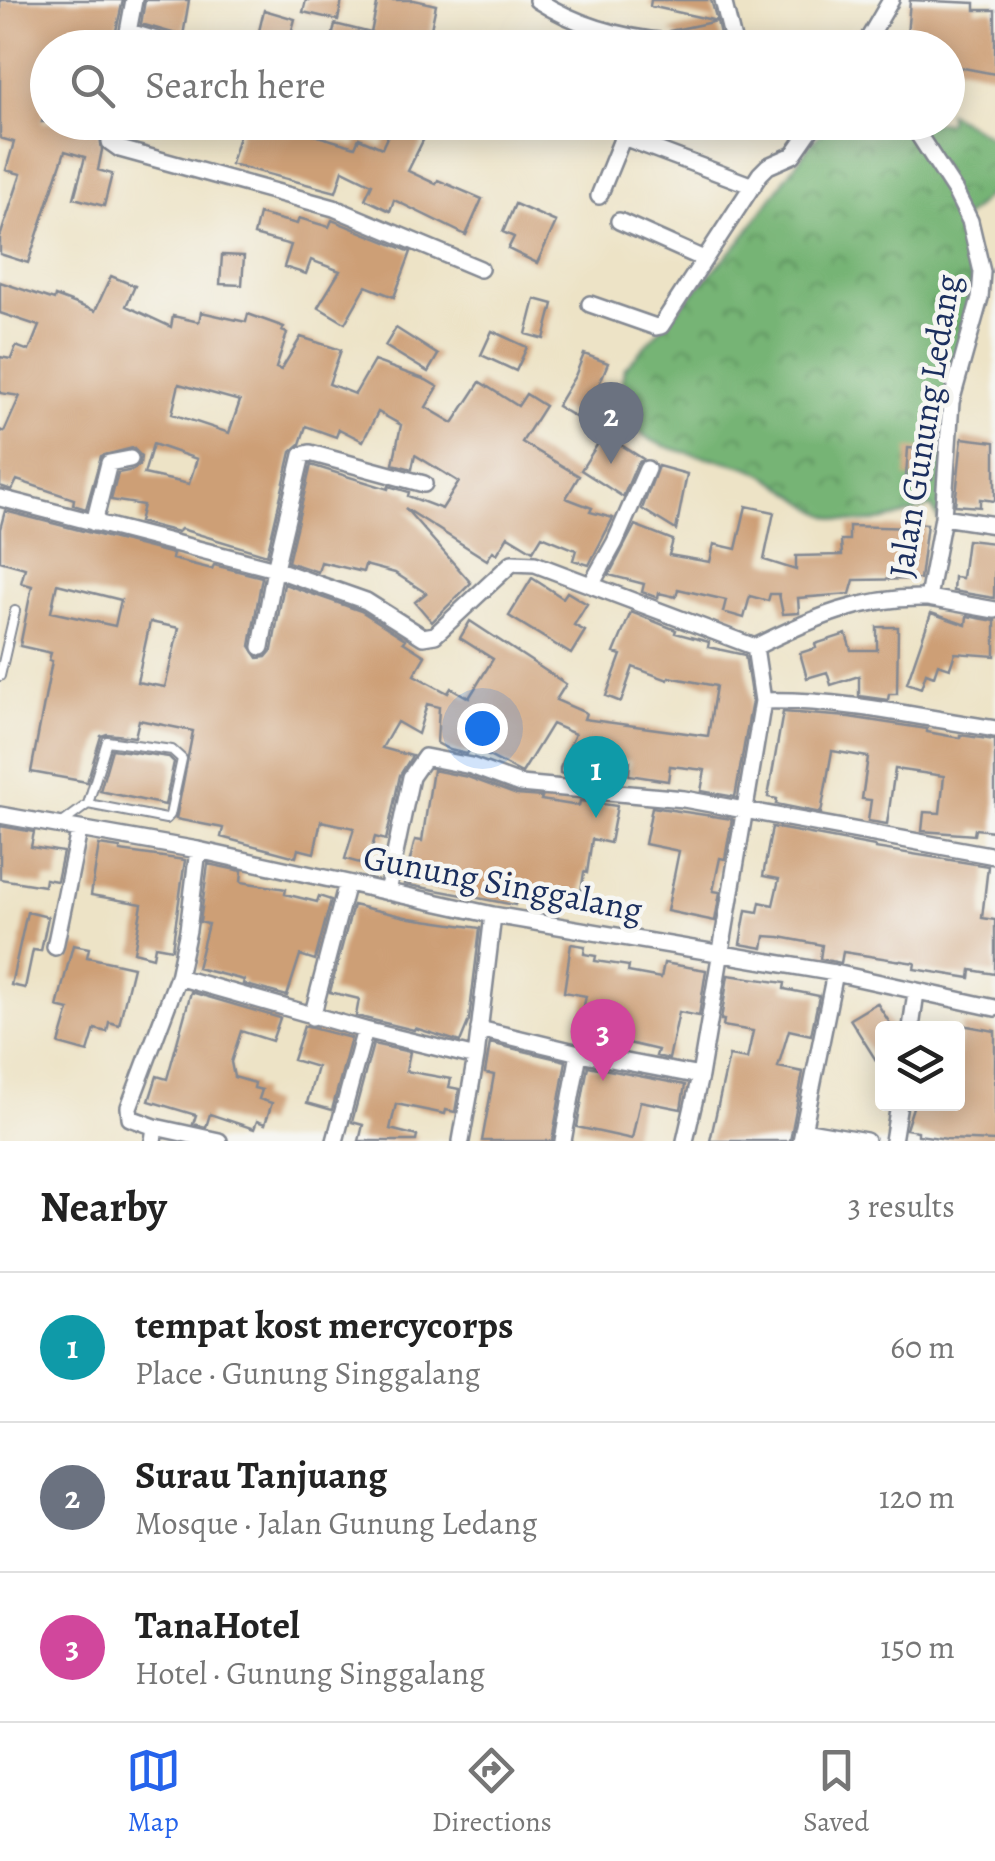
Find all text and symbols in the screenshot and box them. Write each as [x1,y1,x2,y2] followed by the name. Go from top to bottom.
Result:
[30,30,965,140] search box
[65,58,120,113] icon: search
[145,59,326,111] text: Search here
[876,271,972,581] street label: Jalan Gunung Ledang
[578,382,644,464] pin: 2
[457,703,508,754] your location
[564,736,628,818] pin: 1
[359,832,647,934] street label: Gunung Singgalang
[570,998,636,1081] pin: 3
[875,1021,965,1111] map controls
[875,1021,965,1111] button: layers
[40,1178,167,1235] text: Nearby
[848,1184,955,1228] text: 3 results
[135,1299,513,1351] text: tempat kost mercycorps
[67,1325,78,1369] text: 1
[890,1325,955,1369] text: 60 m
[135,1351,481,1395] text: Place · Gunung Singgalang
[135,1449,387,1501] text: Surau Tanjuang
[65,1475,80,1519] text: 2
[879,1475,955,1519] text: 120 m
[135,1501,537,1545] text: Mosque · Jalan Gunung Ledang
[135,1599,300,1651] text: TanaHotel
[66,1625,79,1669] text: 3
[880,1625,955,1669] text: 150 m
[135,1651,485,1695] text: Hotel · Gunung Singgalang
[126,1743,181,1841] tab: Map
[432,1743,552,1841] tab: Directions
[803,1743,869,1841] tab: Saved

